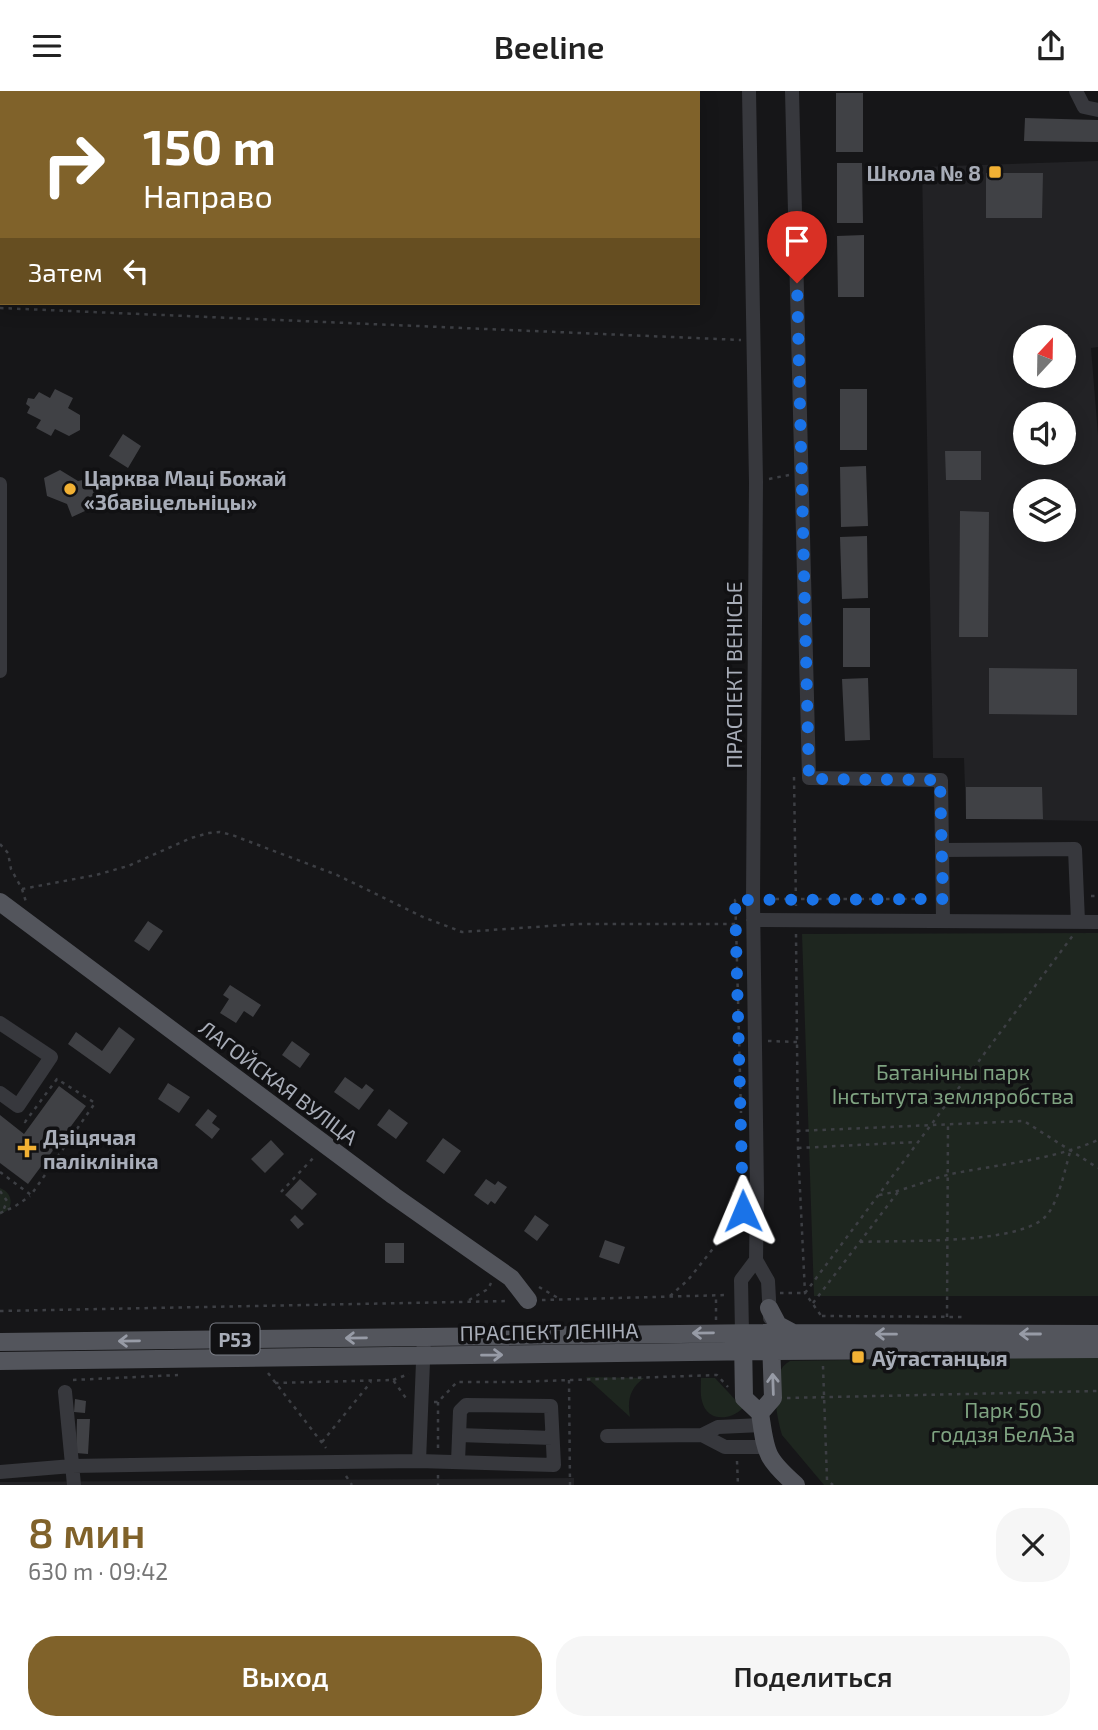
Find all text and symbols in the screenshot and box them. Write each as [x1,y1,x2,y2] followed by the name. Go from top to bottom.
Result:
[28,27,66,65] icon: menu
[494,27,604,65] text: Beeline
[1032,27,1070,65] icon: share
[143,116,276,175] text: 150 m
[28,119,119,210] icon: right
[867,160,981,185] place label: Школа № 8
[987,164,1003,180] marker: Школа № 8
[143,176,273,214] text: Направо
[767,211,827,283] pin
[778,222,816,260] icon: arrive
[117,252,155,290] icon: left
[28,256,103,287] text: Затем
[1013,325,1076,389] north arrow
[1013,325,1076,542] map controls
[1013,402,1076,465] button: sound
[84,465,287,514] place label: Царква Маці Божай «Збавіцельніцы»
[1013,479,1076,542] button: layers
[62,481,78,497] marker: Царква Маці Божай «Збавіцельніцы»
[721,581,746,769] street label: ПРАСПЕКТ ВЕНІСЬЕ
[195,1014,363,1150] street label: ЛАГОЙСКАЯ ВУЛІЦА
[832,1059,1074,1109] park label: Батанічны парк Інстытута земляробства
[43,1124,159,1173] place label: Дзіцячая паліклініка
[17,1138,37,1158] marker: Дзіцячая паліклініка
[706,1174,780,1248] position arrow
[459,1317,639,1345] street label: ПРАСПЕКТ ЛЕНІНА
[210,1323,260,1355] road number: Р53
[691,1327,714,1340] one-way arrow
[875,1327,898,1341] one-way arrow
[1019,1327,1042,1341] one-way arrow
[345,1331,368,1345] one-way arrow
[117,1334,140,1348] one-way arrow
[872,1345,1008,1370] place label: Аўтастанцыя
[480,1348,503,1362] one-way arrow
[850,1349,866,1365] marker: Аўтастанцыя
[766,1373,779,1396] one-way arrow
[931,1397,1075,1446] park label: Парк 50 годдзя БелАЗа
[28,1506,146,1556] text: 8 мин
[996,1508,1070,1582] button: close
[28,1557,168,1585] text: 630 m · 09:42
[28,1636,542,1716] button: Выход
[556,1636,1070,1716] button: Поделиться

